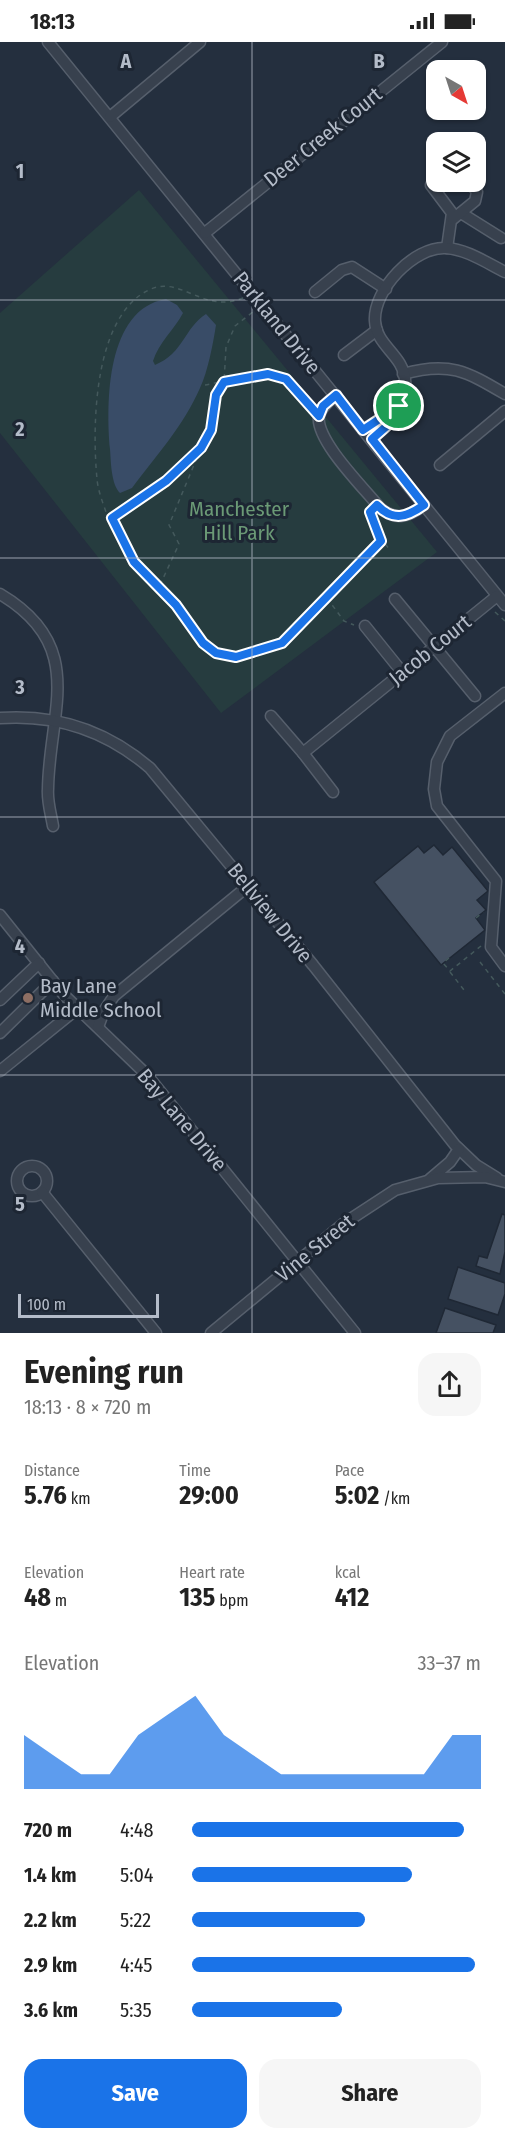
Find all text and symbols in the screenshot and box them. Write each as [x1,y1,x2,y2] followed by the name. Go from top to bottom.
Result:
[30,8,75,35] text: 18:13
[120,49,133,73] text: A
[373,49,385,73] text: B
[426,60,486,120] north arrow
[426,60,486,192] map controls
[259,81,387,192] street label: Deer Creek Court
[426,132,486,192] button: layers
[16,159,24,183] text: 1
[228,266,326,380] street label: Parkland Drive
[373,380,424,431] pin
[382,389,415,422] icon: arrive
[14,417,25,441] text: 2
[189,496,290,546] park label: Manchester Hill Park
[384,609,476,691] street label: Jacob Court
[14,675,25,699] text: 3
[222,858,318,968] street label: Bellview Drive
[15,934,25,958] text: 4
[40,973,162,1023] place label: Bay Lane Middle School
[21,991,35,1005] marker: Bay Lane Middle School
[132,1063,232,1177] street label: Bay Lane Drive
[15,1192,25,1216] text: 5
[270,1208,360,1288] street label: Vine Street
[18,1291,159,1318] scale bar
[27,1295,66,1314] text: 100 m
[24,1352,184,1392] text: Evening run
[418,1353,481,1416] button: share
[24,1395,151,1419] text: 18:13 · 8 × 720 m
[24,1461,80,1480] text: Distance
[179,1461,211,1480] text: Time
[335,1461,364,1480] text: Pace
[24,1480,67,1511] text: 5.76
[179,1480,239,1511] text: 29:00
[335,1480,379,1511] text: 5:02
[67,1489,90,1508] text: km
[379,1489,410,1508] text: /km
[24,1563,84,1582] text: Elevation
[179,1563,245,1582] text: Heart rate
[335,1563,361,1582] text: kcal
[24,1582,51,1613] text: 48
[179,1582,215,1613] text: 135
[335,1582,369,1613] text: 412
[51,1591,67,1610] text: m
[215,1591,248,1610] text: bpm
[24,1651,99,1675] text: Elevation
[418,1651,481,1675] text: 33–37 m
[24,1818,72,1842] text: 720 m
[120,1818,154,1842] text: 4:48
[24,1863,76,1887] text: 1.4 km
[120,1863,154,1887] text: 5:04
[24,1908,77,1932] text: 2.2 km
[120,1908,151,1932] text: 5:22
[24,1953,77,1977] text: 2.9 km
[120,1953,152,1977] text: 4:45
[24,1998,78,2022] text: 3.6 km
[120,1998,152,2022] text: 5:35
[24,2059,247,2128] button: Save
[259,2059,481,2128] button: Share

